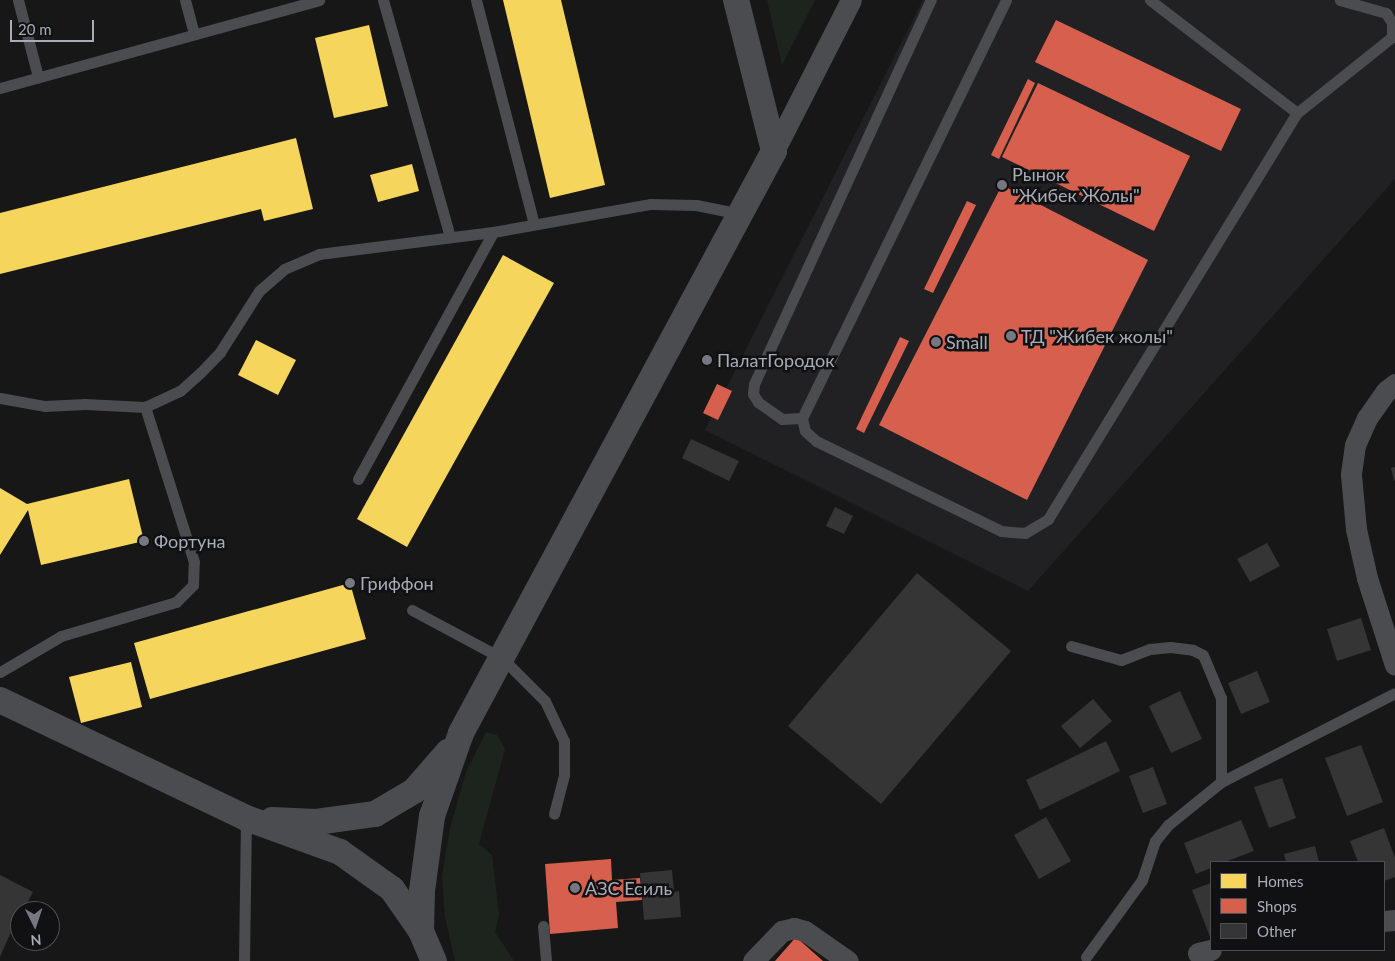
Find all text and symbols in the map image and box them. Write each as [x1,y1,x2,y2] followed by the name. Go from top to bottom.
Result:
[12,10,96,42] scale bar
[18,20,52,38] text: 20 m
[1012,164,1140,206] place label: Рынок "Жибек Жолы"
[996,179,1008,191] marker: Рынок "Жибек Жолы"
[1021,325,1173,347] place label: ТД "Жибек жолы"
[1005,330,1017,342] marker: ТД "Жибек жолы"
[946,331,988,353] place label: Small
[930,336,942,348] marker: Small
[717,349,834,371] place label: ПалатГородок
[701,354,713,366] marker: ПалатГородок
[154,530,225,552] place label: Фортуна
[138,535,150,547] marker: Фортуна
[360,572,434,594] place label: Гриффон
[344,577,356,589] marker: Гриффон
[1210,861,1385,951] legend
[1257,872,1303,890] text: Homes
[585,877,672,899] place label: АЗС Есиль
[569,882,581,894] marker: АЗС Есиль
[1257,897,1297,915] text: Shops
[10,901,60,951] north arrow
[1257,922,1296,940] text: Other
[30,932,42,949] text: N

